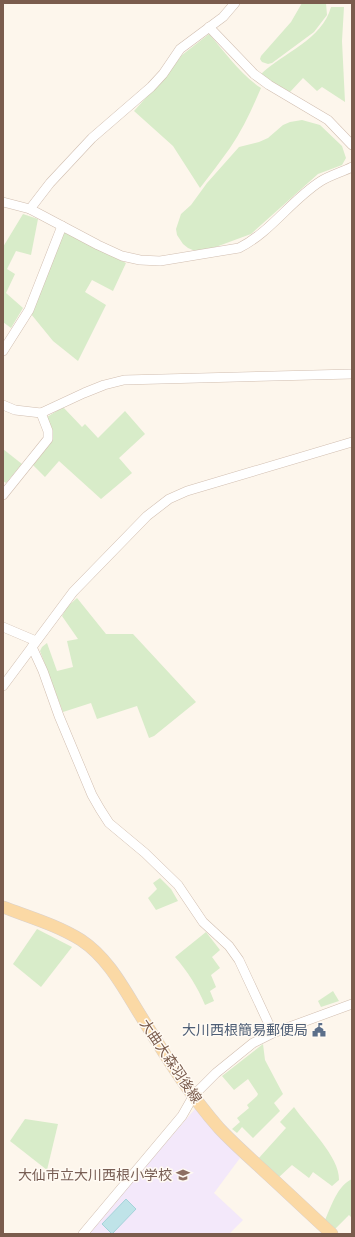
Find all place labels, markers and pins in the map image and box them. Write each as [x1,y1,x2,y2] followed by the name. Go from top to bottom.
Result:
[182,1021,308,1039] place label: 大川西根簡易郵便局
[311,1022,327,1038] public building icon: 大川西根簡易郵便局
[18,1166,172,1184] place label: 大仙市立大川西根小学校
[175,1167,191,1183] school or university icon: 大仙市立大川西根小学校

